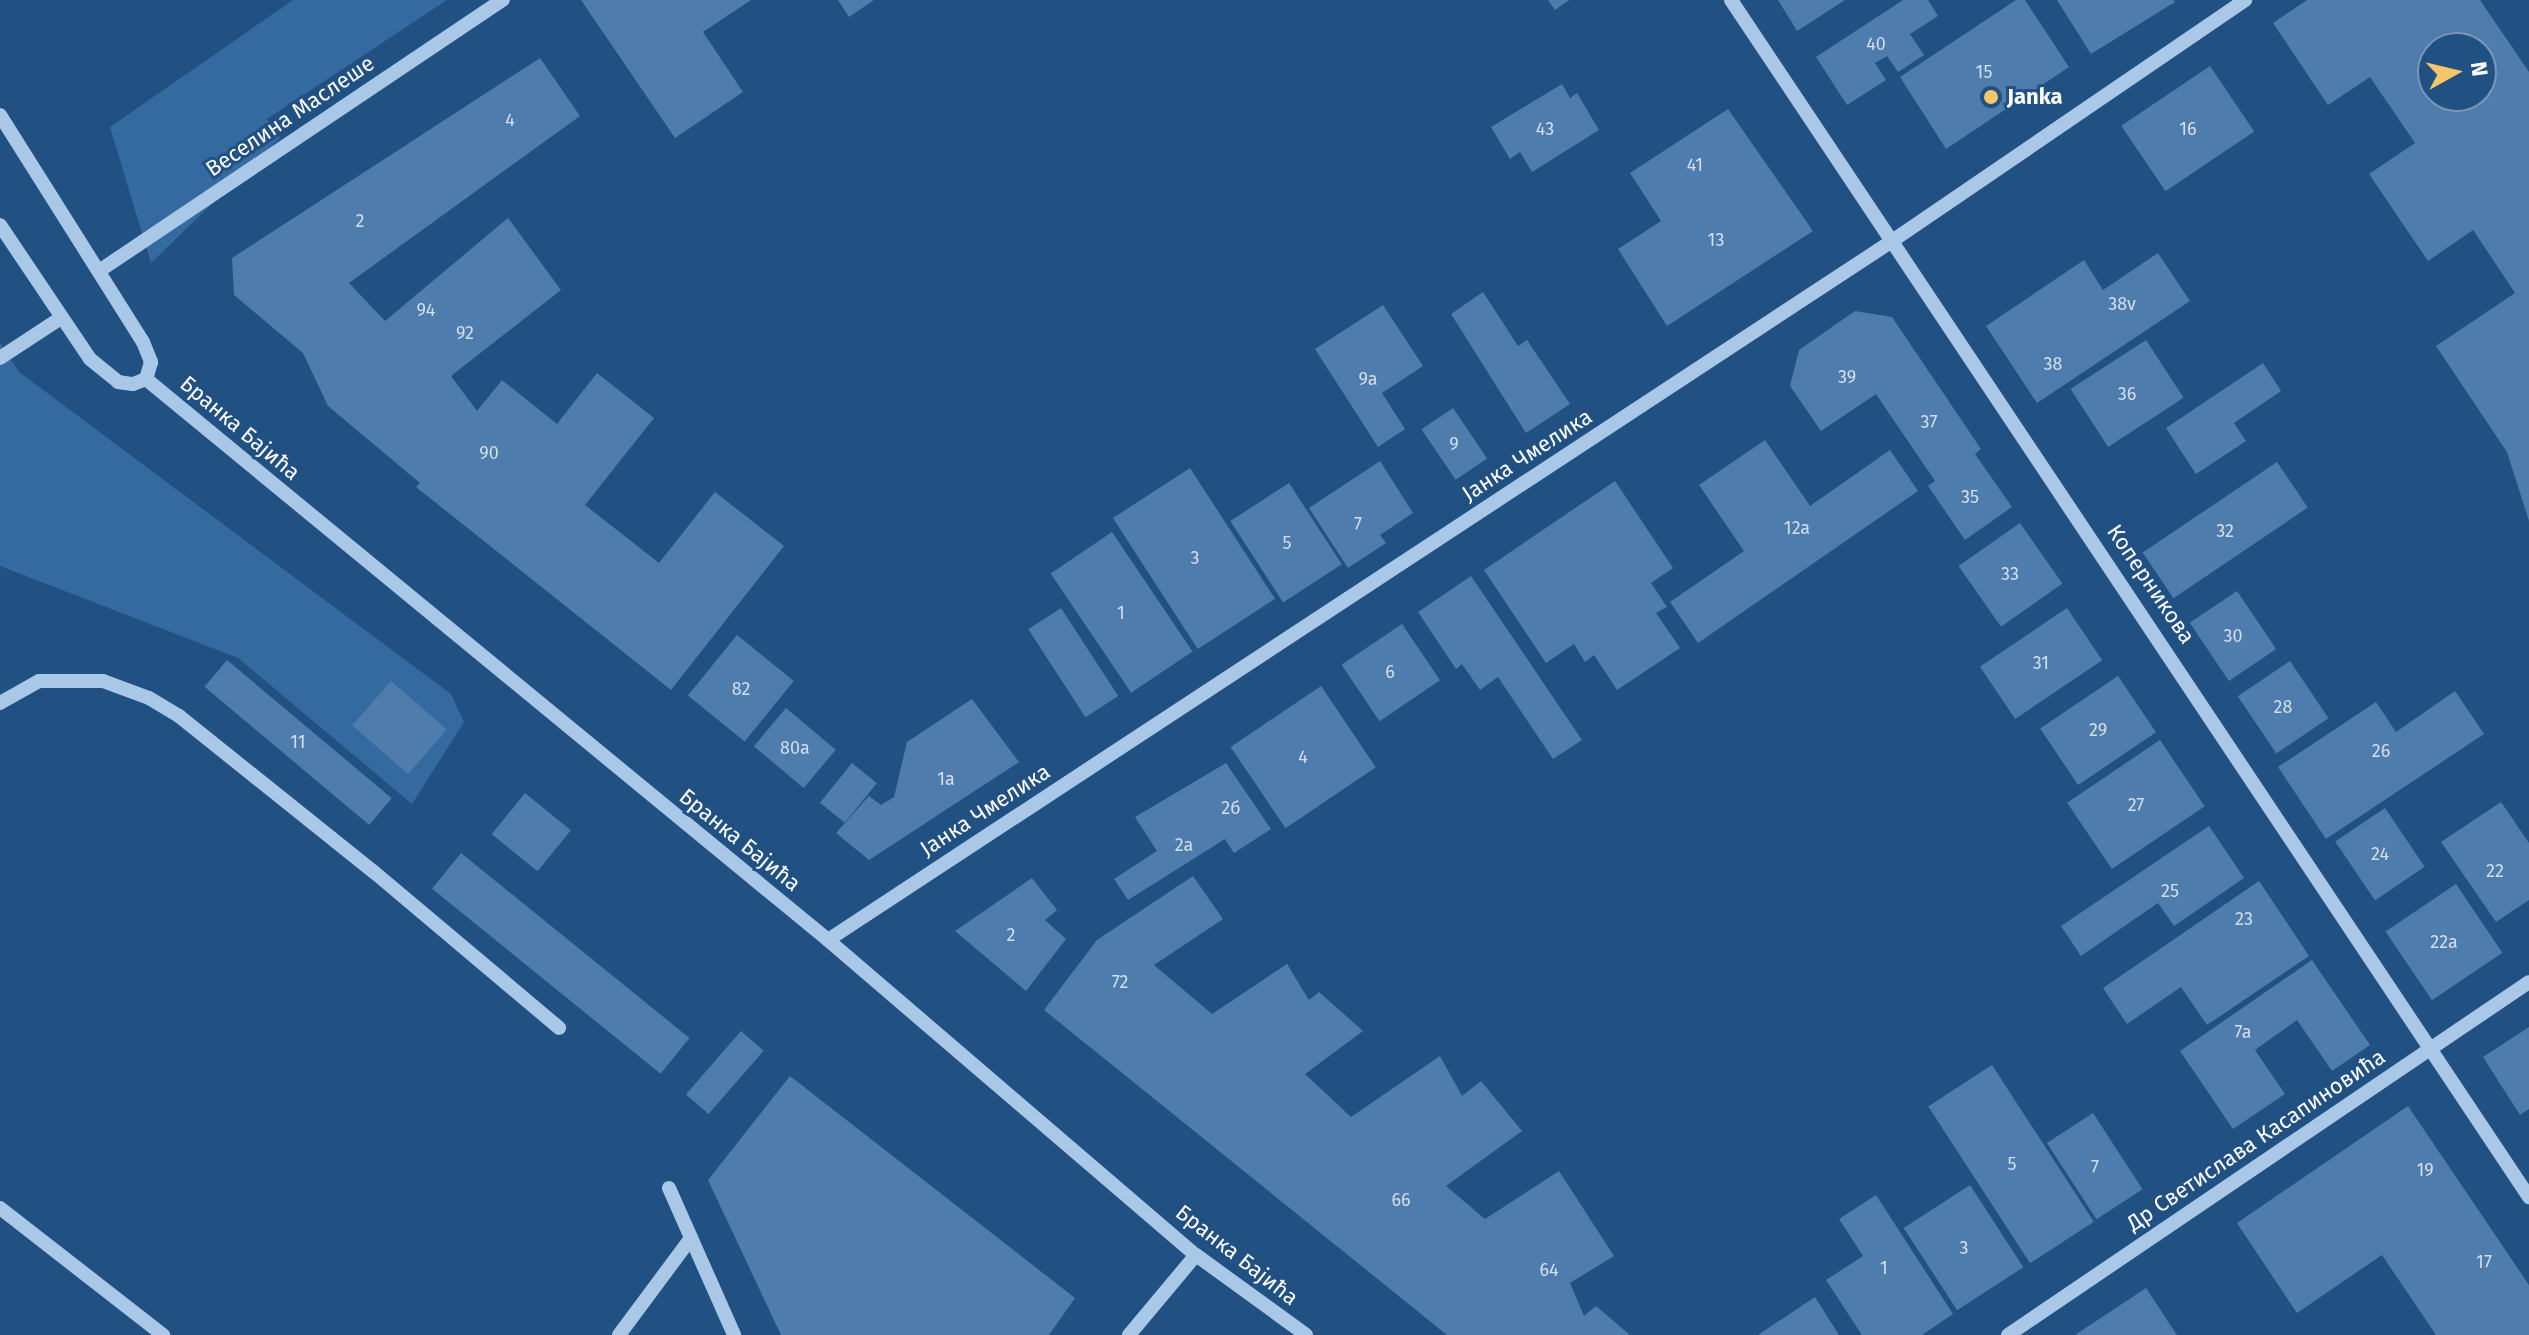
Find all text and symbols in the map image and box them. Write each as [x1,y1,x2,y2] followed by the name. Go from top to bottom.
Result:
[2417,32,2497,112] north arrow
[1866,33,1886,55] house number: 40
[201,50,379,182] street label: Веселина Маслеше
[2465,60,2494,78] text: N
[1976,61,1992,83] house number: 15
[2007,84,2063,110] place label: Janka
[1982,88,2000,106] marker: Janka
[505,109,515,131] house number: 4
[1536,118,1554,140] house number: 43
[2179,118,2197,140] house number: 16
[1687,154,1703,176] house number: 41
[356,210,364,232] house number: 2
[1708,229,1724,251] house number: 13
[2108,293,2136,315] house number: 38v
[417,299,435,321] house number: 94
[456,322,474,344] house number: 92
[2044,353,2062,375] house number: 38
[1838,366,1856,388] house number: 39
[1358,368,1378,390] house number: 9a
[175,370,305,486] street label: Бранка Бајића
[2118,383,2136,405] house number: 36
[1457,403,1597,507] street label: Јанка Чмелика
[1921,411,1937,433] house number: 37
[1449,433,1459,455] house number: 9
[479,442,499,464] house number: 90
[1961,486,1979,508] house number: 35
[1354,513,1362,535] house number: 7
[1784,517,1810,539] house number: 12a
[2101,519,2201,649] street label: Коперникова
[2216,520,2234,542] house number: 32
[1282,532,1292,554] house number: 5
[1191,547,1199,569] house number: 3
[2001,563,2019,585] house number: 33
[1117,602,1125,624] house number: 1
[2223,625,2243,647] house number: 30
[2033,652,2049,674] house number: 31
[1385,661,1395,683] house number: 6
[732,678,750,700] house number: 82
[2274,696,2292,718] house number: 28
[2089,719,2107,741] house number: 29
[290,731,306,753] house number: 11
[780,737,810,759] house number: 80a
[2372,740,2390,762] house number: 26
[1298,746,1308,768] house number: 4
[915,758,1055,862] street label: Јанка Чмелика
[937,768,955,790] house number: 1a
[674,783,806,897] street label: Бранка Бајића
[2128,794,2144,816] house number: 27
[1221,797,1241,819] house number: 2б
[1175,834,1193,856] house number: 2a
[2371,843,2389,865] house number: 24
[2486,860,2504,882] house number: 22
[2161,880,2179,902] house number: 25
[2235,908,2253,930] house number: 23
[1007,924,1015,946] house number: 2
[2430,931,2458,953] house number: 22а
[1112,971,1128,993] house number: 72
[2234,1021,2252,1043] house number: 7a
[2122,1043,2390,1237] street label: Др Светислава Касапиновића
[2007,1153,2017,1175] house number: 5
[2091,1156,2099,1178] house number: 7
[2416,1159,2434,1181] house number: 19
[1391,1189,1411,1211] house number: 66
[1170,1199,1304,1311] street label: Бранка Бајића
[1960,1237,1968,1259] house number: 3
[2476,1251,2492,1273] house number: 17
[1880,1257,1888,1279] house number: 1
[1539,1259,1559,1281] house number: 64

